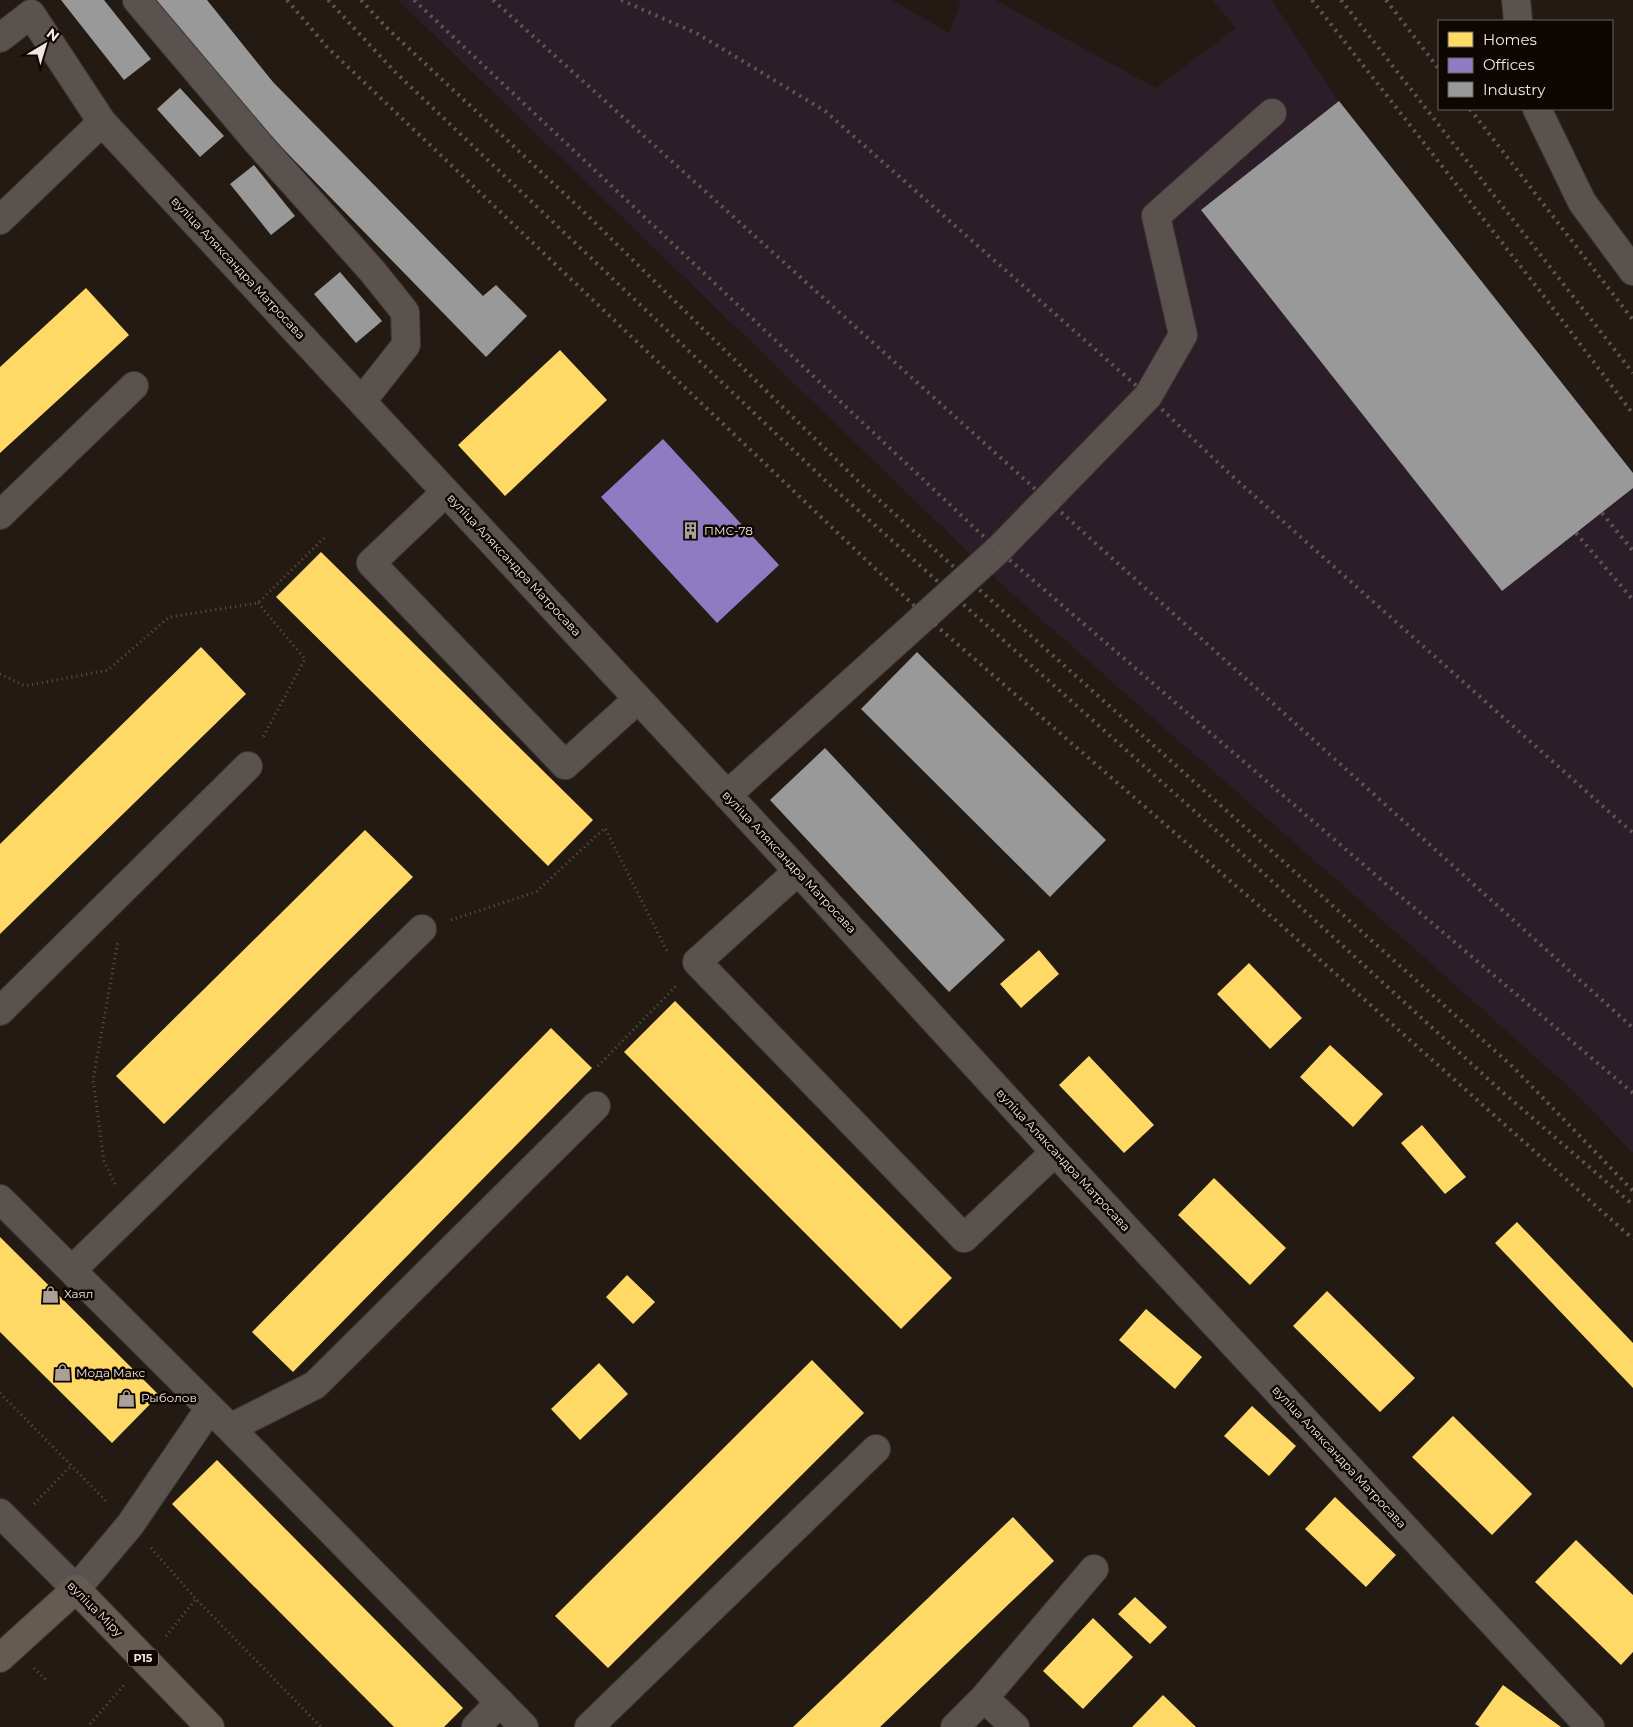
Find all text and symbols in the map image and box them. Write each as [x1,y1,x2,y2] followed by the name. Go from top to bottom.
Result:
[20,20,70,70] north arrow
[1438,20,1613,110] legend
[43,24,63,45] text: N
[1483,30,1537,49] text: Homes
[1483,55,1535,74] text: Offices
[1483,80,1546,99] text: Industry
[168,193,309,342] street label: вуліца Аляксандра Матросава
[444,490,585,639] street label: вуліца Аляксандра Матросава
[680,521,700,541] building icon: ПМС-78
[704,523,753,538] place label: ПМС-78
[719,787,860,936] street label: вуліца Аляксандра Матросава
[993,1085,1134,1234] street label: вуліца Аляксандра Матросава
[40,1284,60,1304] shop icon: Хаял
[64,1286,93,1301] place label: Хаял
[52,1363,72,1383] shop icon: Мода Макс
[76,1365,145,1380] place label: Мода Макс
[1269,1382,1410,1531] street label: вуліца Аляксандра Матросава
[117,1388,137,1408] shop icon: Рыболов
[141,1390,197,1405] place label: Рыболов
[64,1578,127,1640] street label: вуліца Міру
[128,1650,158,1666] road number: Р15

